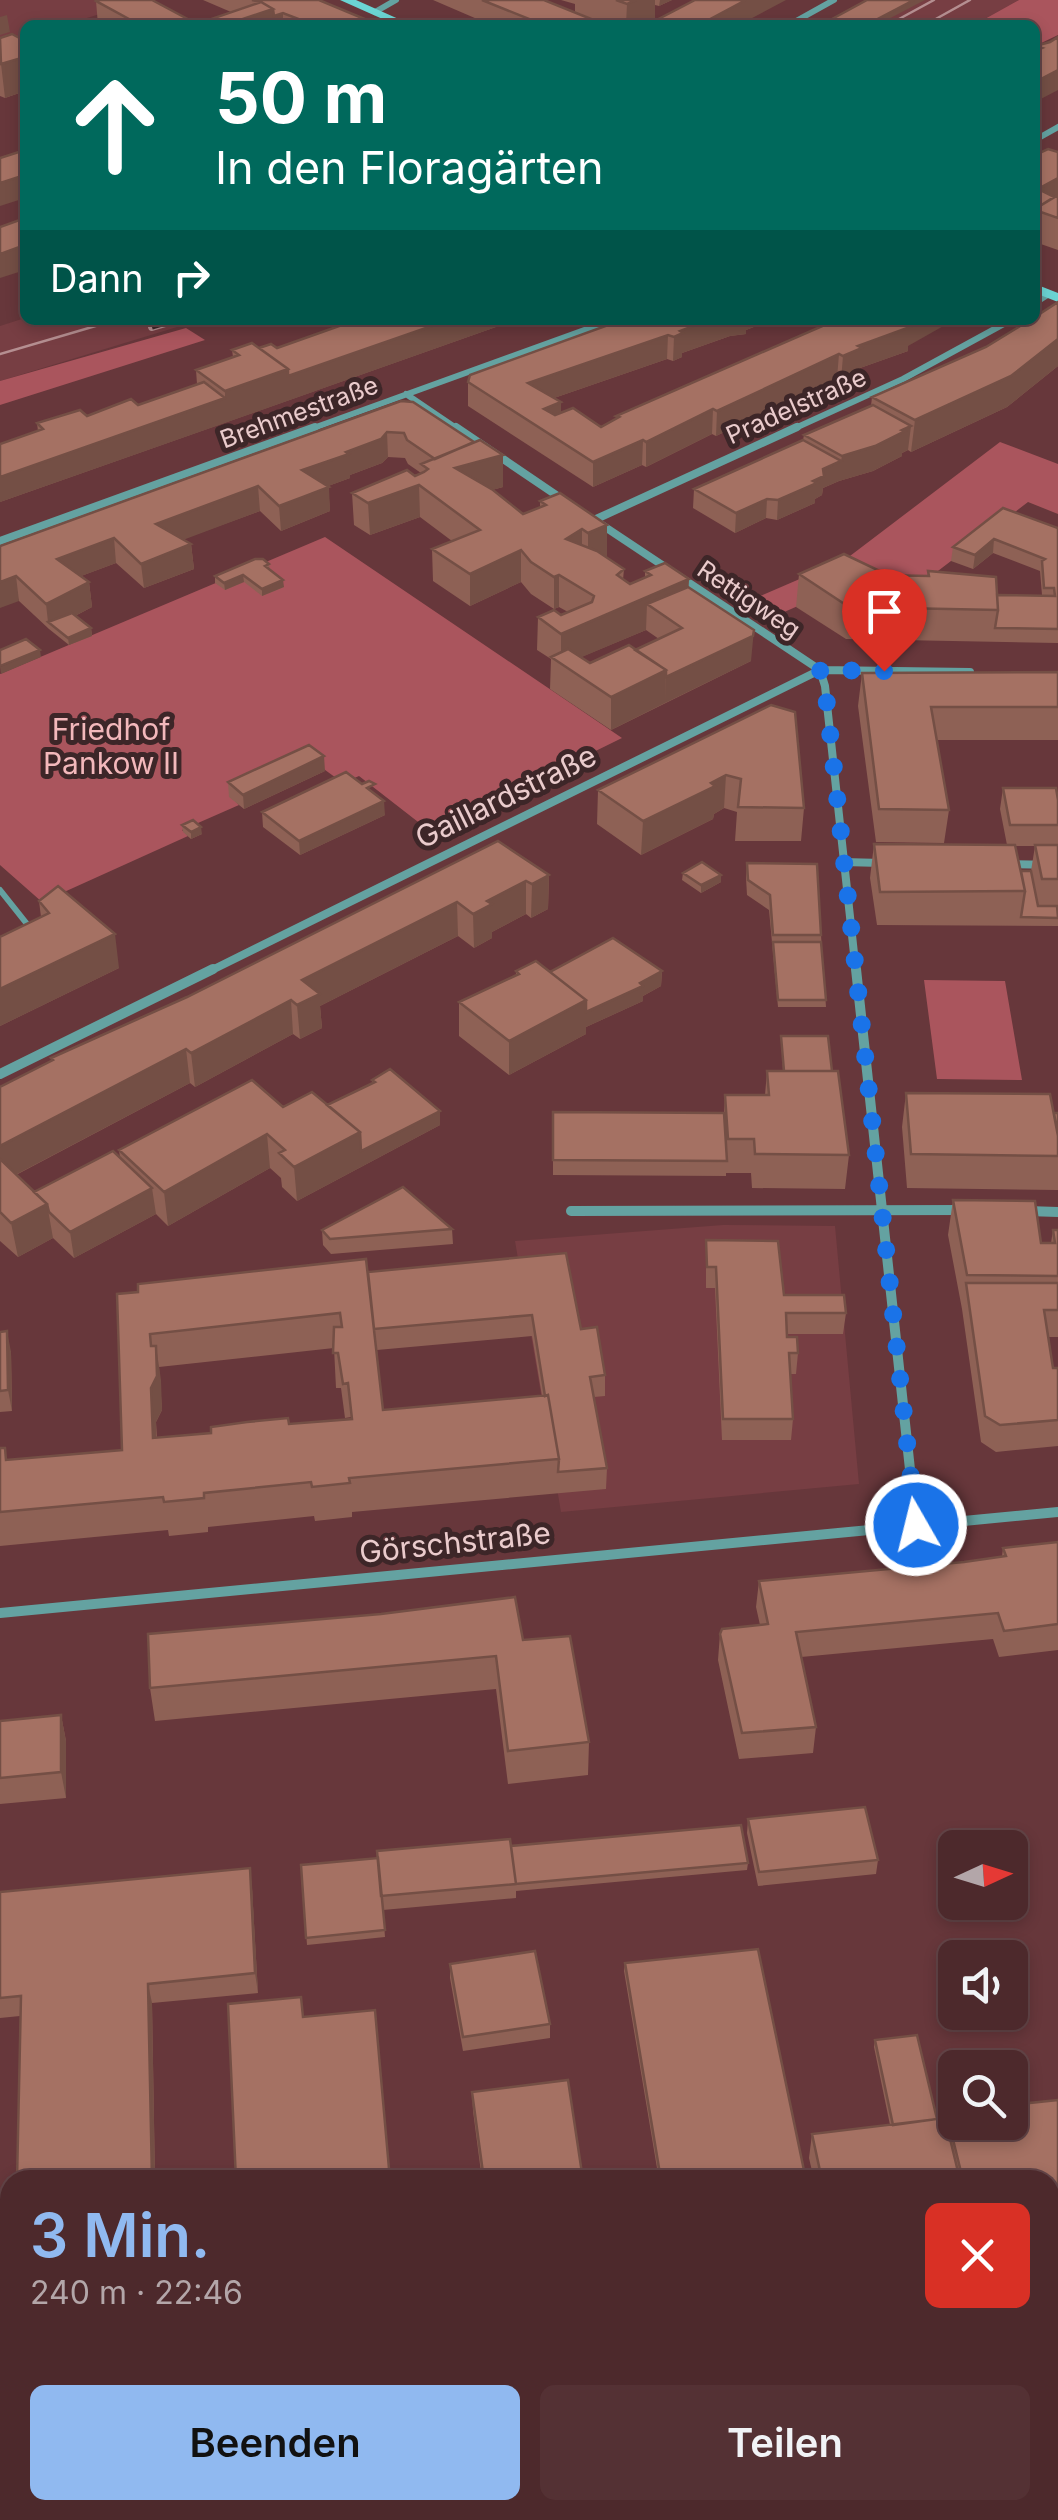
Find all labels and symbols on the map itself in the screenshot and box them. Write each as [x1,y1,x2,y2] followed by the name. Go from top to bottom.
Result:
[721,362,871,450] street label: Pradelstraße
[216,370,382,454] street label: Brehmestraße
[692,554,806,644] street label: Rettigweg
[842,569,927,672] pin
[43,711,179,781] park label: Friedhof Pankow II
[409,737,602,855] street label: Gaillardstraße
[864,1473,968,1577] position arrow
[357,1514,552,1570] street label: Görschstraße
[938,1830,1028,1920] north arrow

